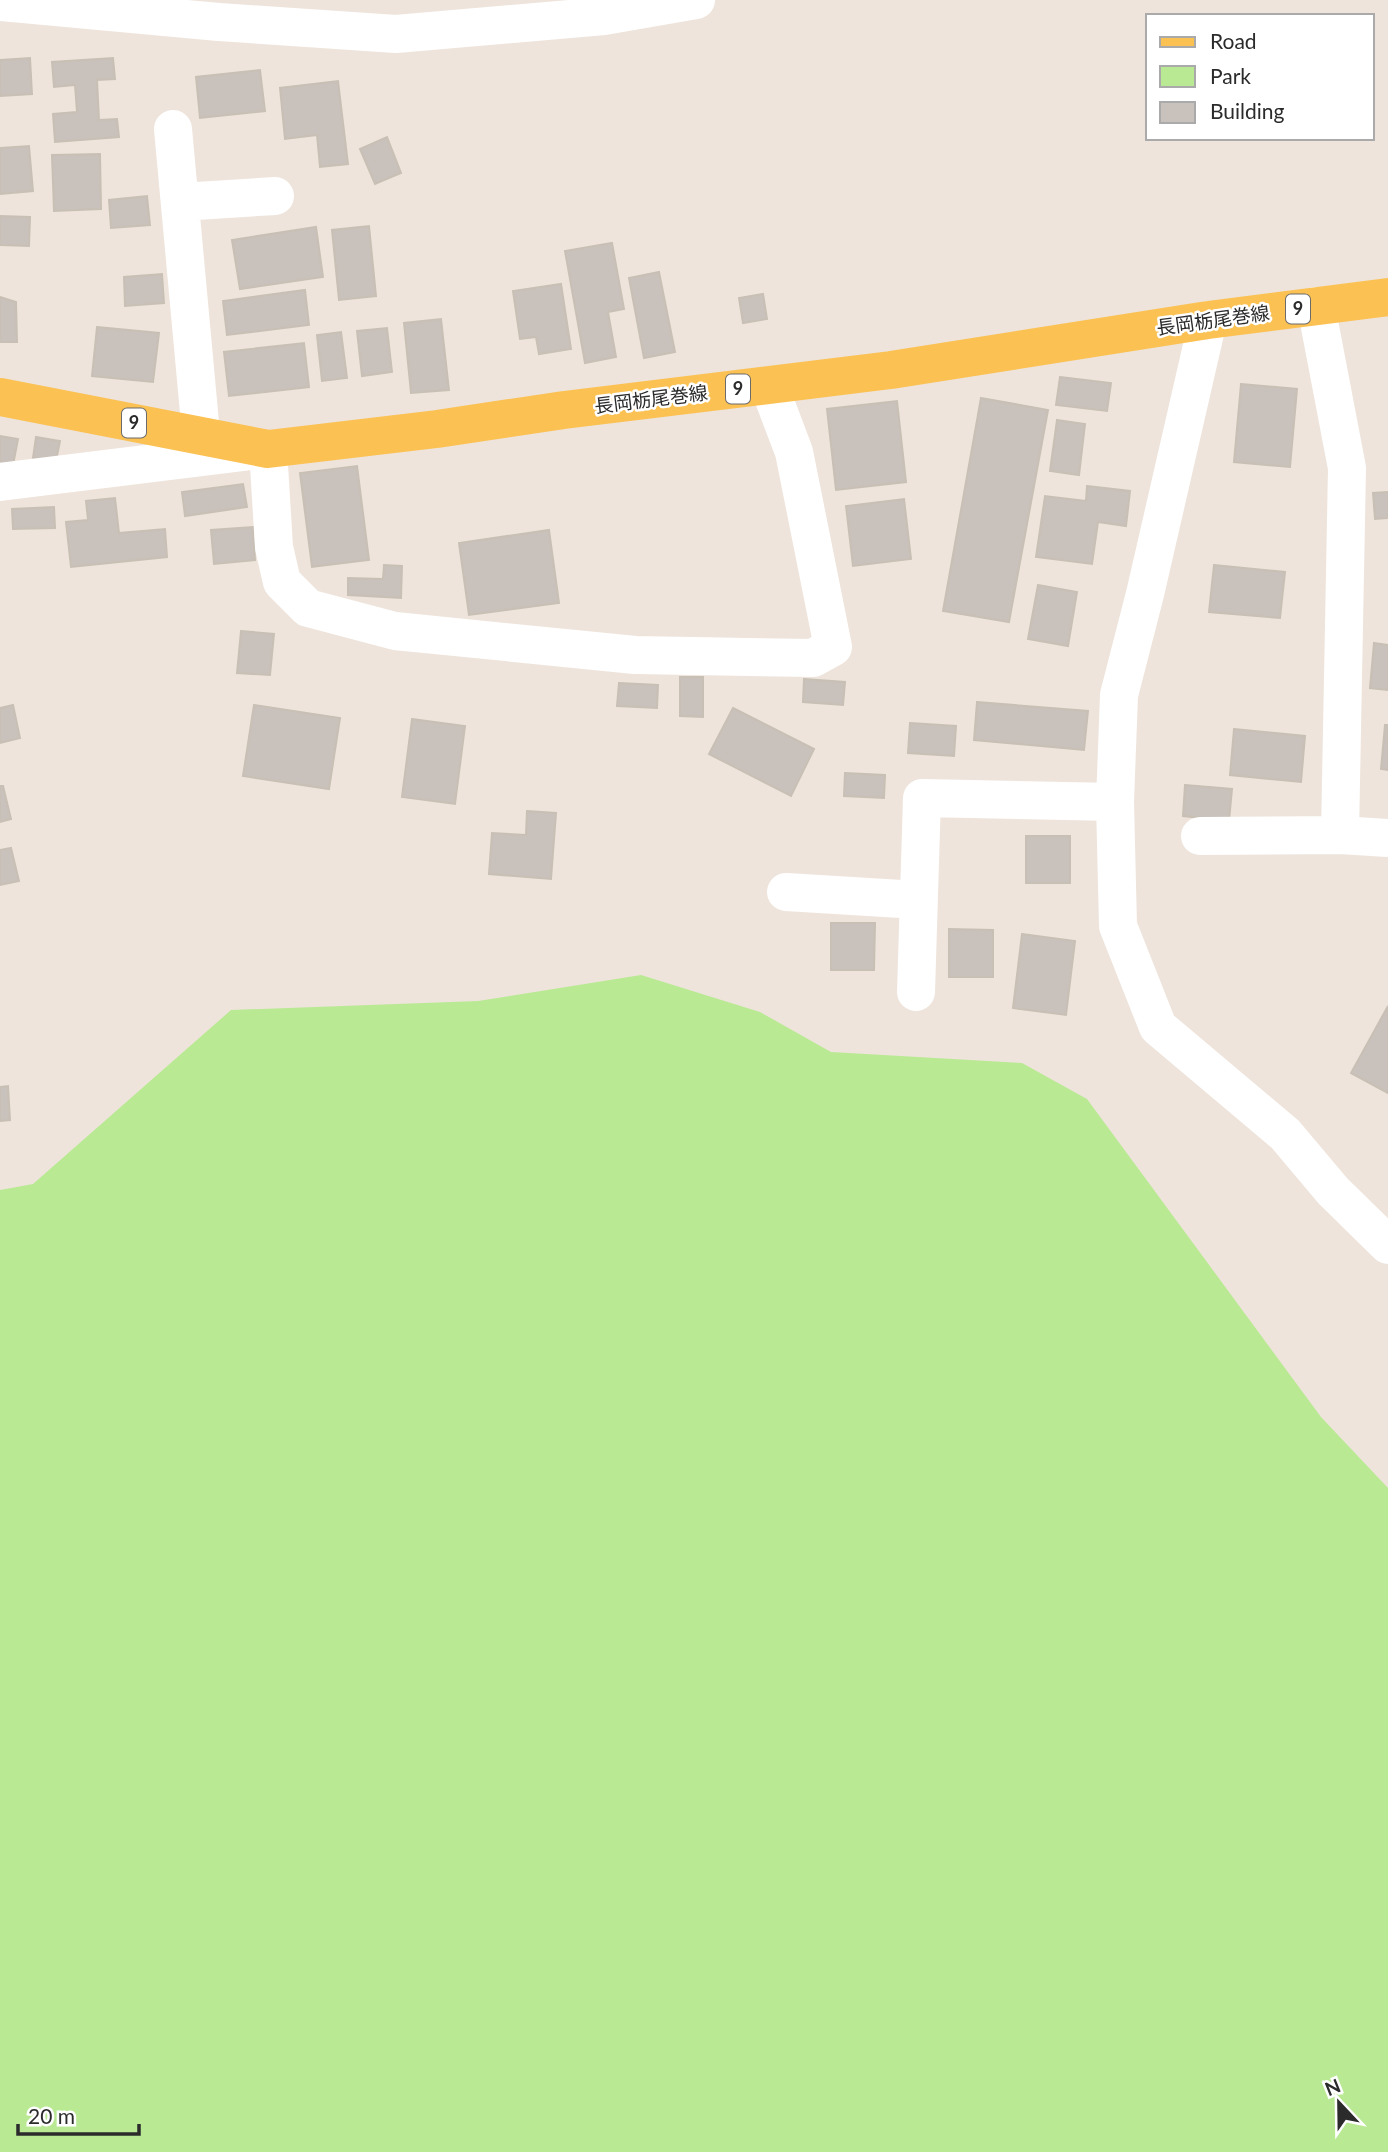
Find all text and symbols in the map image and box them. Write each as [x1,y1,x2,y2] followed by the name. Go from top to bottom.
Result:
[1146,14,1374,140] legend
[1210,28,1257,53] text: Road
[1210,63,1251,88] text: Park
[1210,98,1285,123] text: Building
[1286,295,1310,324] road number: 9
[1155,300,1271,339] street label: 長岡栃尾巻線
[726,374,750,404] road number: 9
[593,380,709,417] street label: 長岡栃尾巻線
[122,408,146,438] road number: 9
[1304,2068,1374,2138] north arrow
[1321,2073,1344,2100] text: N
[18,2092,138,2136] scale bar
[28,2103,75,2128] text: 20 m

